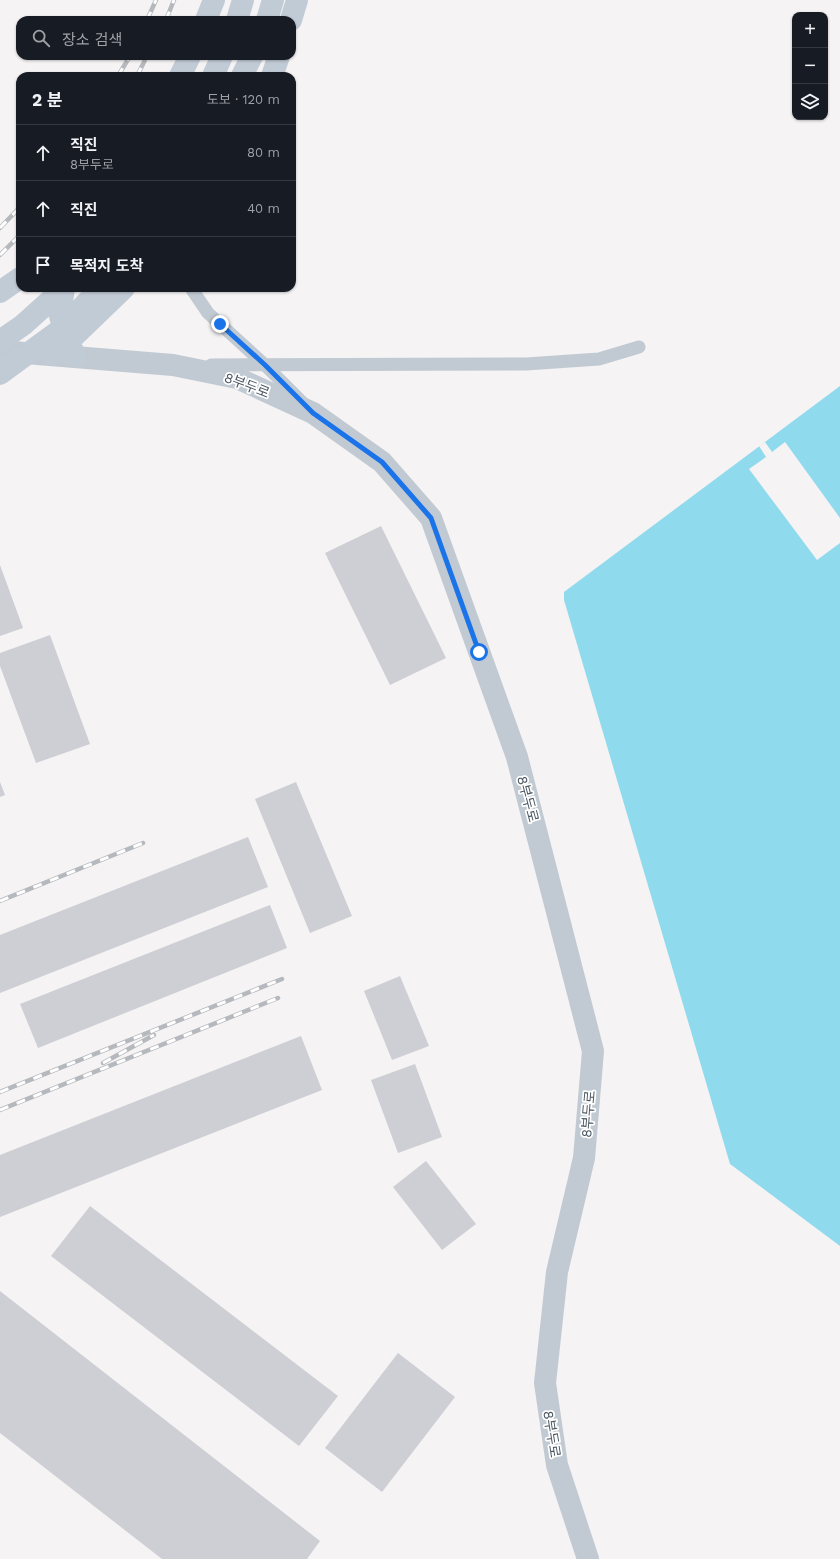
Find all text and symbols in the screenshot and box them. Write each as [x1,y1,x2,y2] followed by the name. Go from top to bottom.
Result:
[792,12,828,120] map controls
[792,12,828,48] button: +
[16,16,296,60] search box
[30,27,52,49] icon: search
[62,31,122,49] text: 장소 검색
[792,48,828,84] button: −
[792,84,828,120] button: layers
[32,90,63,110] text: 2 분
[207,92,280,107] text: 도보 · 120 m
[70,136,98,154] text: 직진
[32,142,54,164] icon: ahead
[247,145,280,160] text: 80 m
[70,157,114,172] text: 8부두로
[32,198,54,220] icon: ahead
[70,201,98,219] text: 직진
[247,201,280,216] text: 40 m
[32,254,54,276] icon: arrive
[70,257,143,275] text: 목적지 도착
[211,315,229,333] route end
[222,369,272,401] street label: 8부두로
[470,643,488,661] route start
[514,774,542,824] street label: 8부두로
[578,1090,598,1138] street label: 8부두로
[540,1409,564,1459] street label: 8부두로

